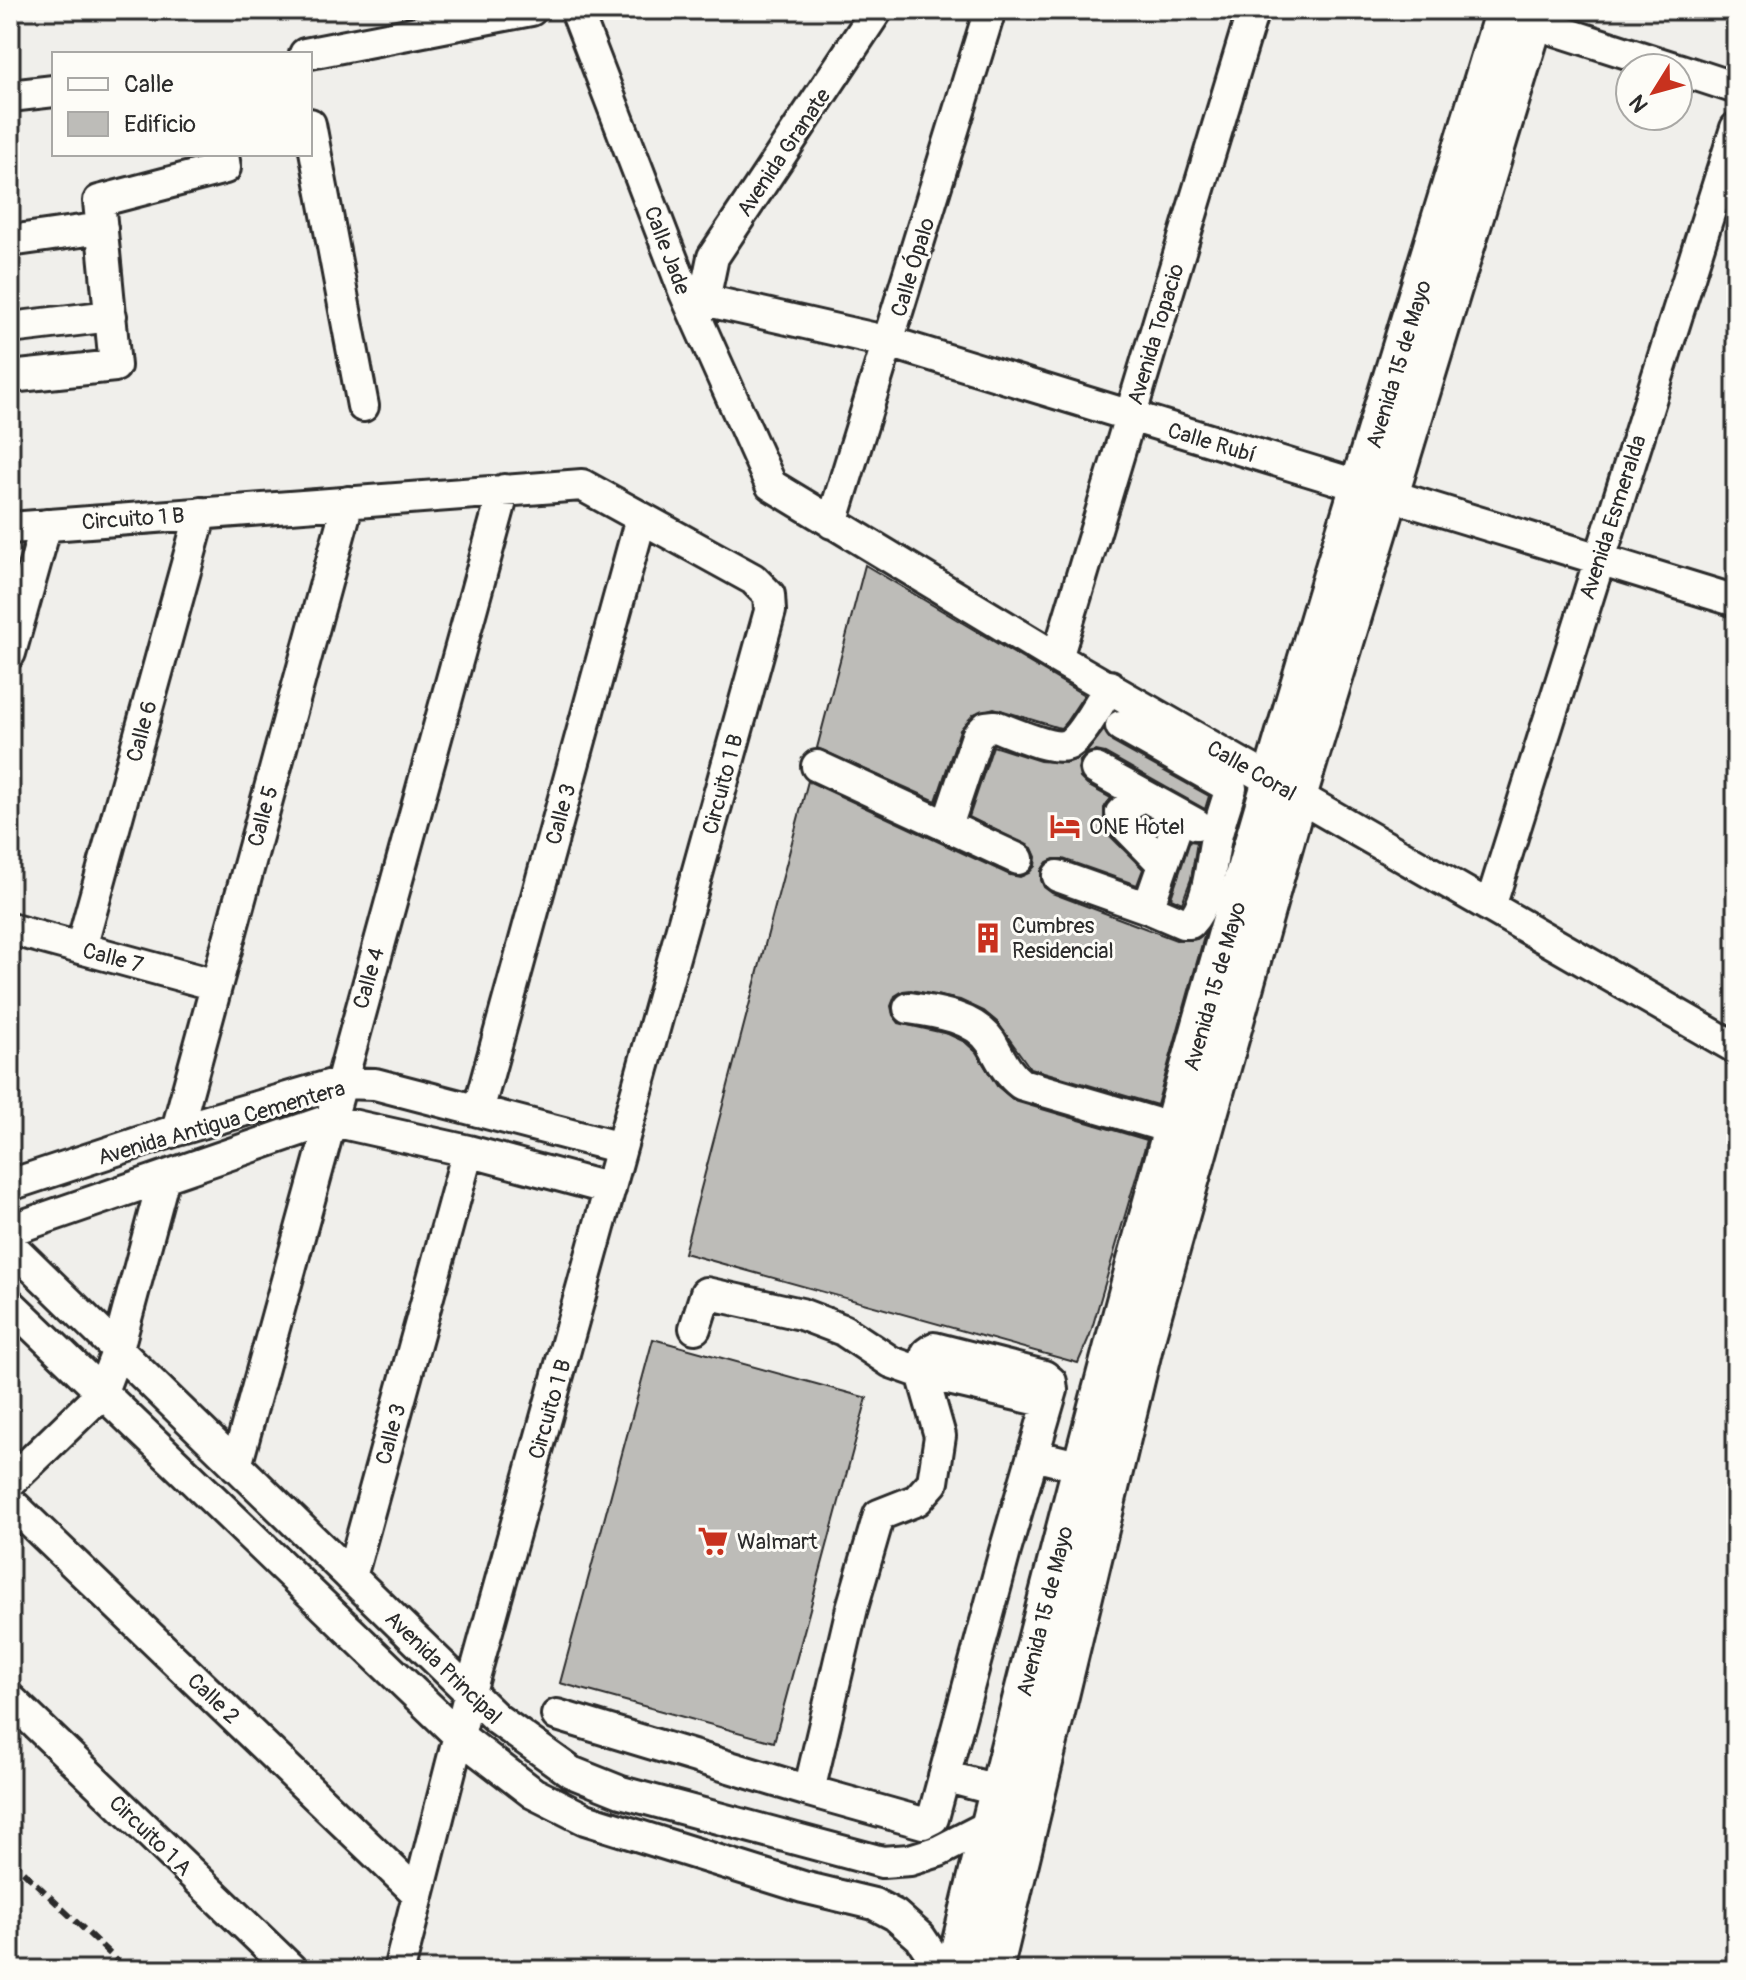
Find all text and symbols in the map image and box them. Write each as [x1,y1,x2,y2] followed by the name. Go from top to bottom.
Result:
[52,52,312,156] legend
[1614,52,1694,132] north arrow
[124,70,173,99] text: Calle
[731,83,837,222] street label: Avenida Granate
[1623,89,1654,118] text: N
[124,110,196,139] text: Edificio
[637,202,697,299] street label: Calle Jade
[885,214,941,320] street label: Calle Ópalo
[1121,260,1191,408] street label: Avenida Topacio
[1360,277,1438,452] street label: Avenida 15 de Mayo
[1164,416,1259,470] street label: Calle Rubí
[1573,431,1653,603] street label: Avenida Esmeralda
[81,501,185,537] street label: Circuito 1 B
[120,697,164,765] street label: Calle 6
[696,731,750,838] street label: Circuito 1 B
[1202,734,1301,808] street label: Calle Coral
[539,781,583,848] street label: Calle 3
[241,783,284,850] street label: Calle 5
[1048,809,1082,843] hotel icon: ONE Hotel
[1089,813,1185,841] place label: ONE Hotel
[1177,898,1253,1074] street label: Avenida 15 de Mayo
[1012,912,1114,965] place label: Cumbres Residencial
[971,921,1005,955] building icon: Cumbres Residencial
[79,936,146,980] street label: Calle 7
[347,944,391,1012] street label: Calle 4
[94,1074,348,1172] street label: Avenida Antigua Cementera
[522,1356,578,1463] street label: Circuito 1 B
[369,1401,413,1468] street label: Calle 3
[1010,1523,1080,1699] street label: Avenida 15 de Mayo
[696,1524,730,1558] supermarket icon: Walmart
[737,1528,818,1556] place label: Walmart
[379,1605,508,1731] street label: Avenida Principal
[181,1667,245,1730] street label: Calle 2
[103,1789,198,1882] street label: Circuito 1 A

